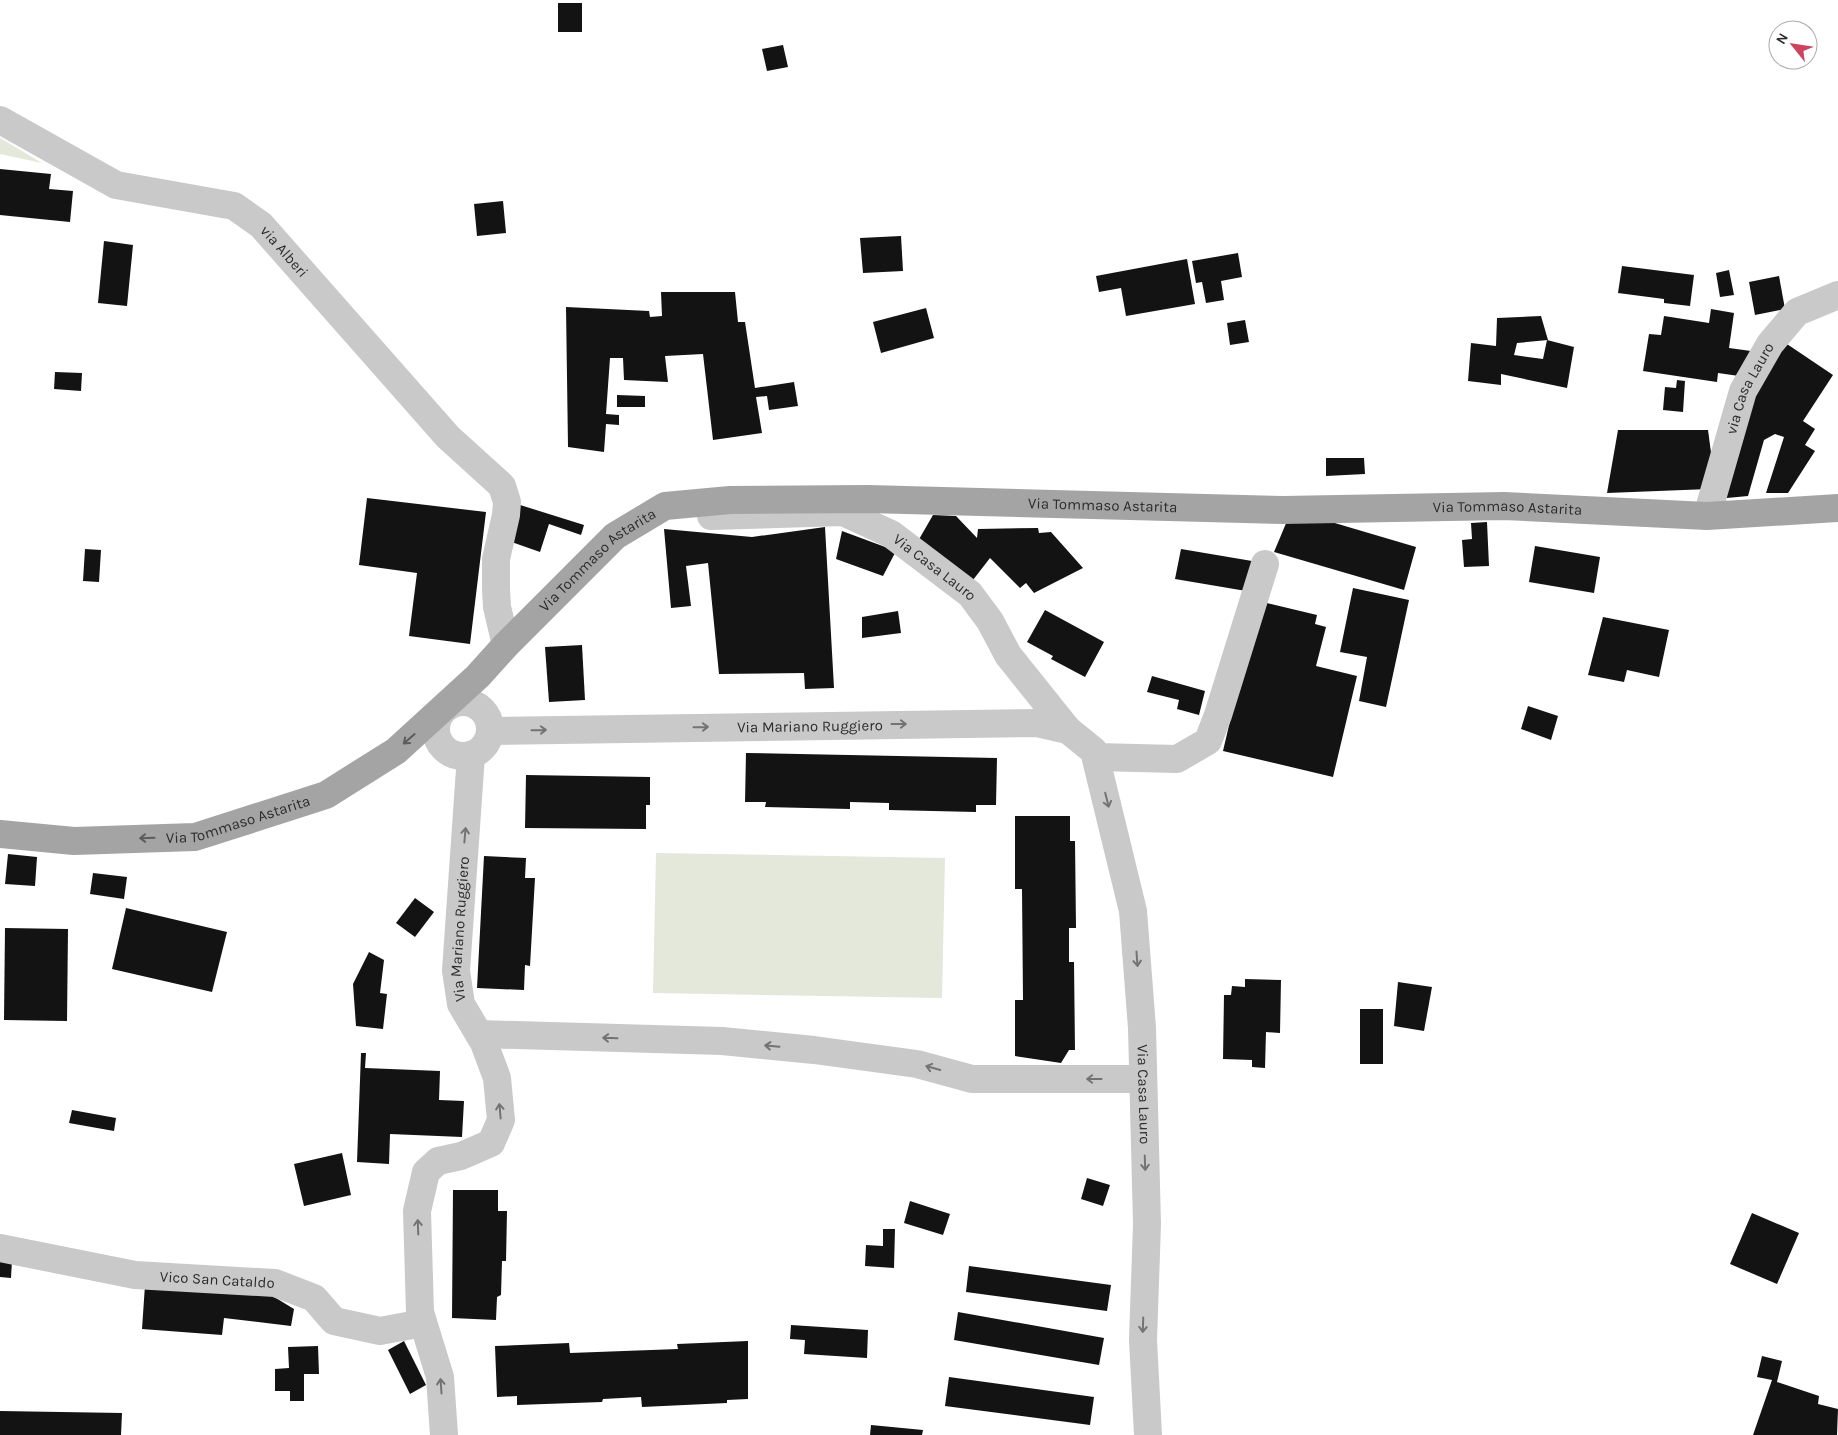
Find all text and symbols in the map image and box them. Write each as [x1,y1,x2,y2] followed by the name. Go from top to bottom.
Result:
[1768,20,1818,70] north arrow
[1772,30,1792,47] text: N
[257,222,312,281] street label: via Alberi
[1722,339,1778,436] street label: via Casa Lauro
[1028,494,1178,516] street label: Via Tommaso Astarita
[1433,497,1583,519] street label: Via Tommaso Astarita
[535,505,659,616] street label: Via Tommaso Astarita
[890,530,981,604] street label: Via Casa Lauro
[737,716,883,736] street label: Via Mariano Ruggiero
[890,719,906,729] one-way arrow
[692,722,709,732] one-way arrow
[530,725,546,735] one-way arrow
[402,734,415,745] one-way arrow
[1103,791,1112,807] one-way arrow
[166,792,312,847] street label: Via Tommaso Astarita
[461,828,470,844] one-way arrow
[140,834,156,843] one-way arrow
[447,856,473,1003] street label: Via Mariano Ruggiero
[1132,951,1141,967] one-way arrow
[603,1033,619,1042] one-way arrow
[765,1041,781,1051] one-way arrow
[1133,1044,1154,1144] street label: Via Casa Lauro
[926,1063,942,1073] one-way arrow
[1086,1074,1102,1084] one-way arrow
[495,1103,505,1119] one-way arrow
[1141,1155,1150,1171] one-way arrow
[413,1219,422,1235] one-way arrow
[159,1267,275,1292] street label: Vico San Cataldo
[1139,1317,1148,1333] one-way arrow
[436,1379,445,1395] one-way arrow

